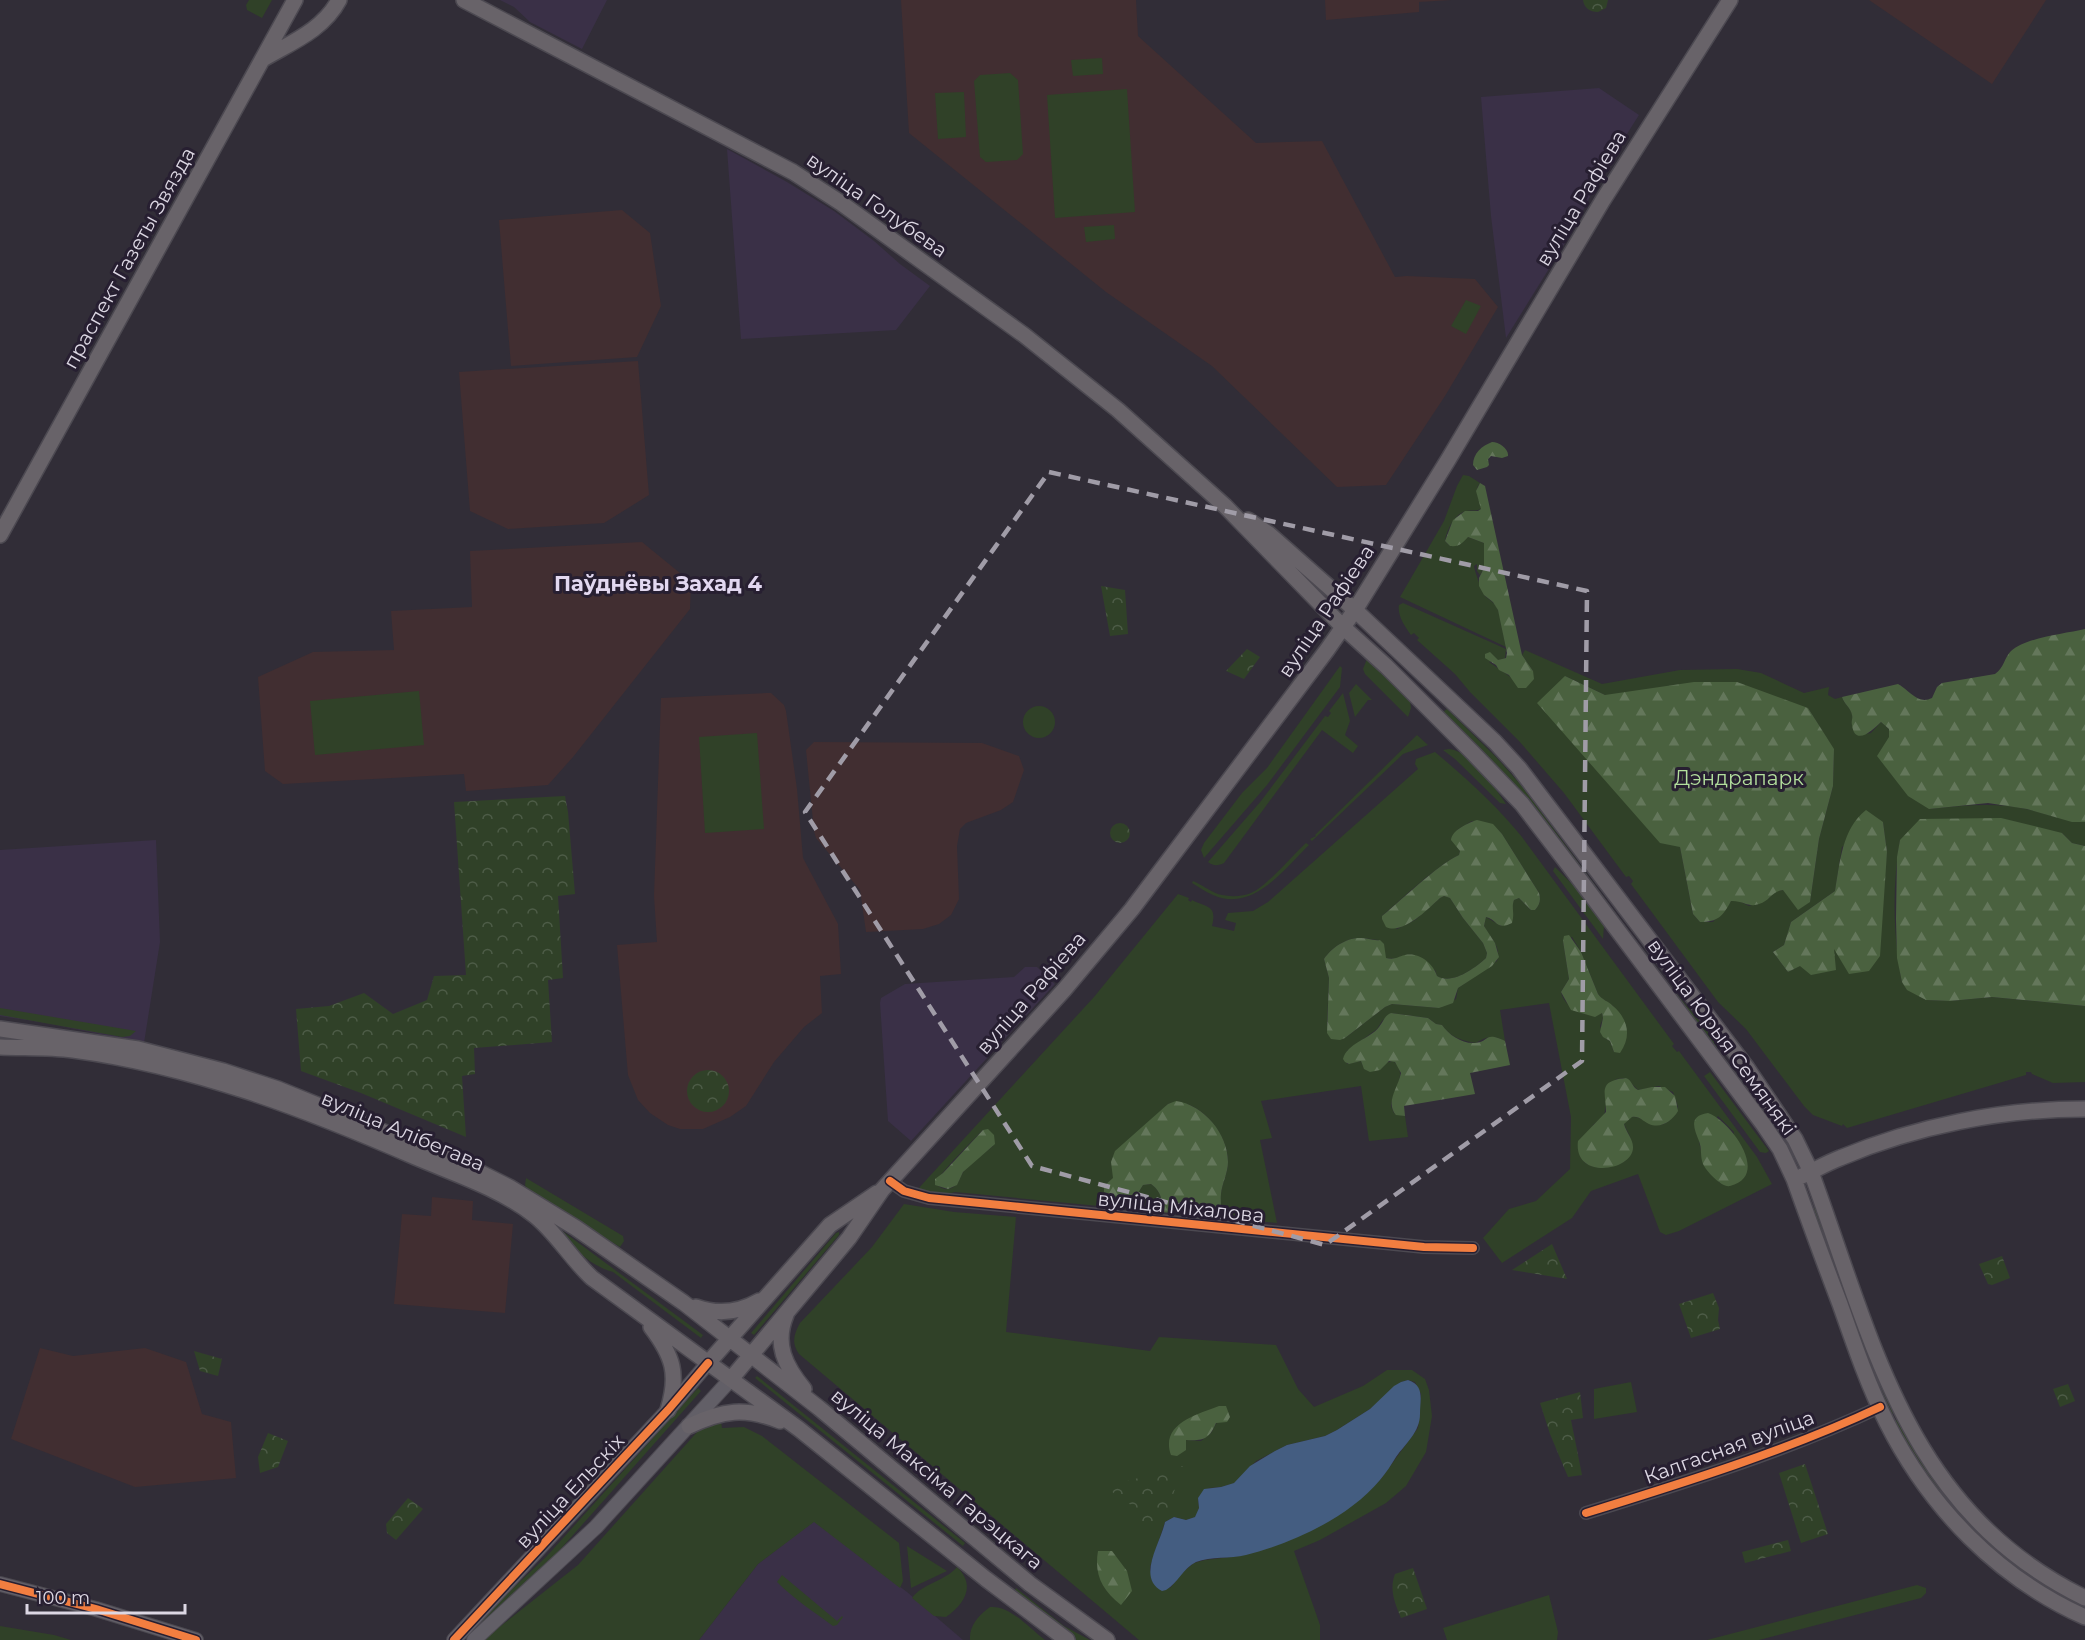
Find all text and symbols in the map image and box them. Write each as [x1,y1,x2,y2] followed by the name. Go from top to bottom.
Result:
[1531,126,1631,270] street label: вуліца Рафіева
[58,143,200,373] street label: праспект Газеты Звязда
[802,147,952,263] street label: вуліца Голубева
[1273,540,1379,682] street label: вуліца Рафіева
[554,571,763,596] district label: Паўднёвы Захад 4
[1674,766,1804,790] park label: Дэндрапарк
[971,927,1091,1059] street label: вуліца Рафіева
[1643,934,1801,1140] street label: вуліца Юрыя Семянякі
[318,1086,488,1176] street label: вуліца Алібегава
[1096,1186,1266,1228] street label: вуліца Міхалова
[826,1383,1048,1575] street label: вуліца Максіма Гарэцкага
[1641,1405,1817,1489] street label: Калгасная вуліца
[511,1429,629,1553] street label: вуліца Ельскіх
[27,1577,184,1615] scale bar
[36,1587,90,1609] text: 100 m

